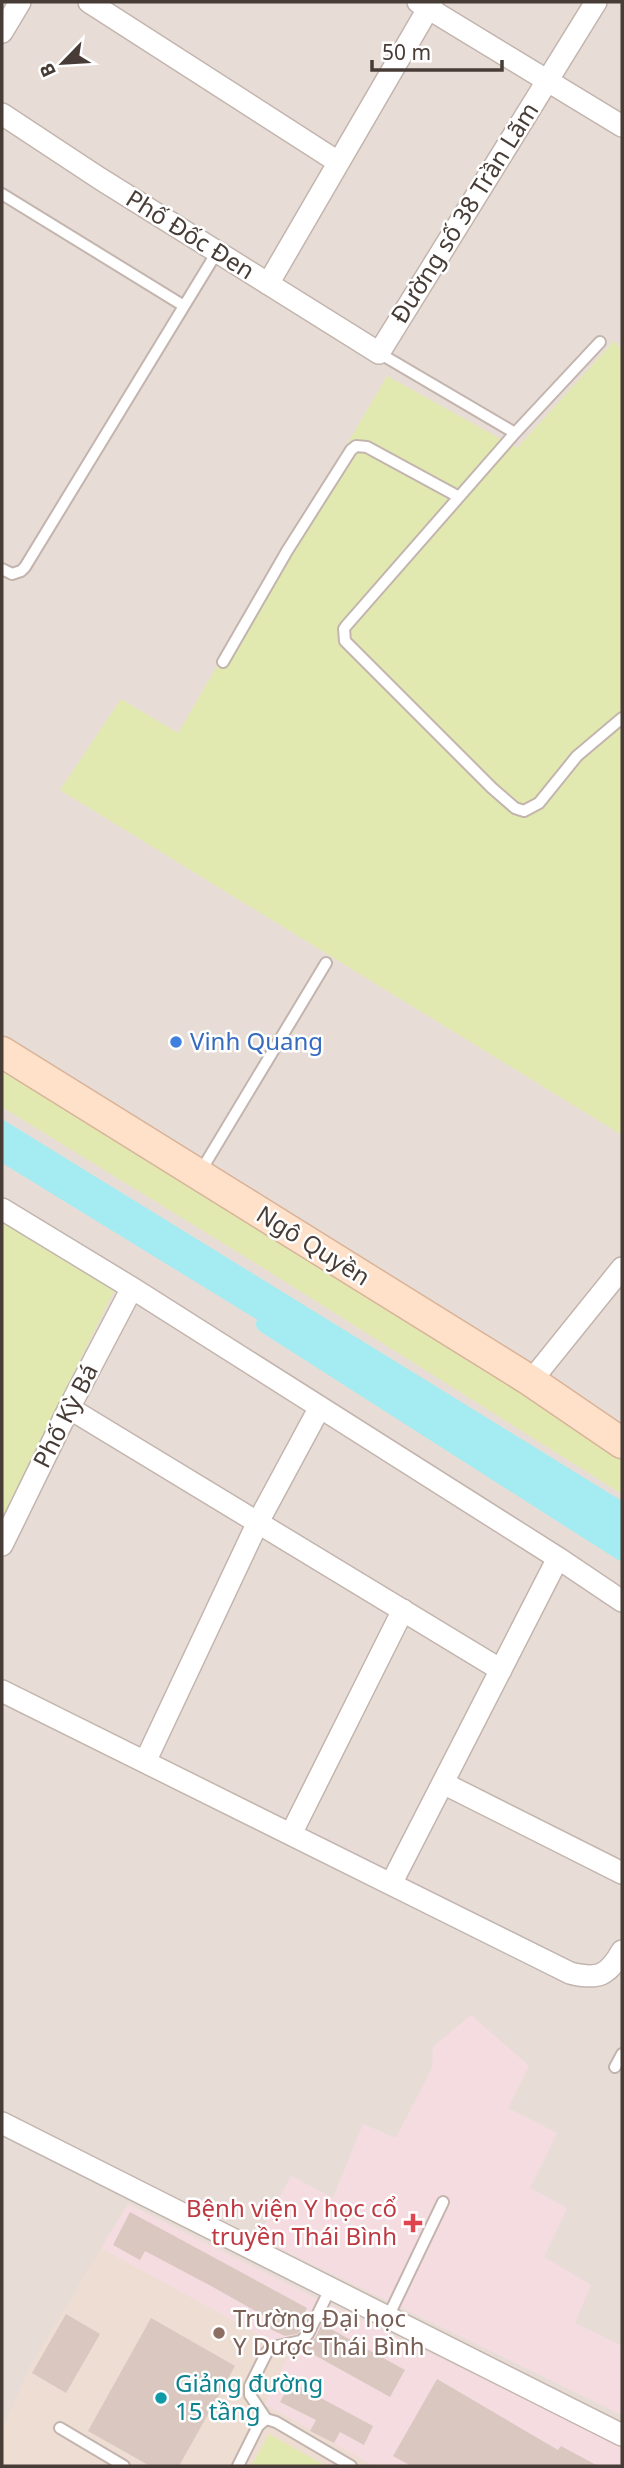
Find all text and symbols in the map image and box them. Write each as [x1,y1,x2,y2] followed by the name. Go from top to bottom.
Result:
[28,28,98,98] north arrow
[372,28,502,72] scale bar
[382,38,431,66] text: 50 m
[33,59,62,81] text: B
[382,95,545,329] street label: Đường số 38 Trần Lãm
[120,181,261,286] street label: Phố Đốc Đen
[190,1024,323,1057] place label: Vinh Quang
[168,1034,184,1050] marker: Vinh Quang
[251,1197,377,1293] street label: Ngô Quyền
[24,1358,105,1473] street label: Phố Kỳ Bá
[186,2191,397,2252] place label: Bệnh viện Y học cổ truyền Thái Bình
[403,2213,423,2233] marker: Bệnh viện Y học cổ truyền Thái Bình
[233,2301,425,2362] place label: Trường Đại học Y Dược Thái Bình
[211,2325,227,2341] marker: Trường Đại học Y Dược Thái Bình
[175,2366,323,2427] place label: Giảng đường 15 tầng
[153,2390,169,2406] marker: Giảng đường 15 tầng

